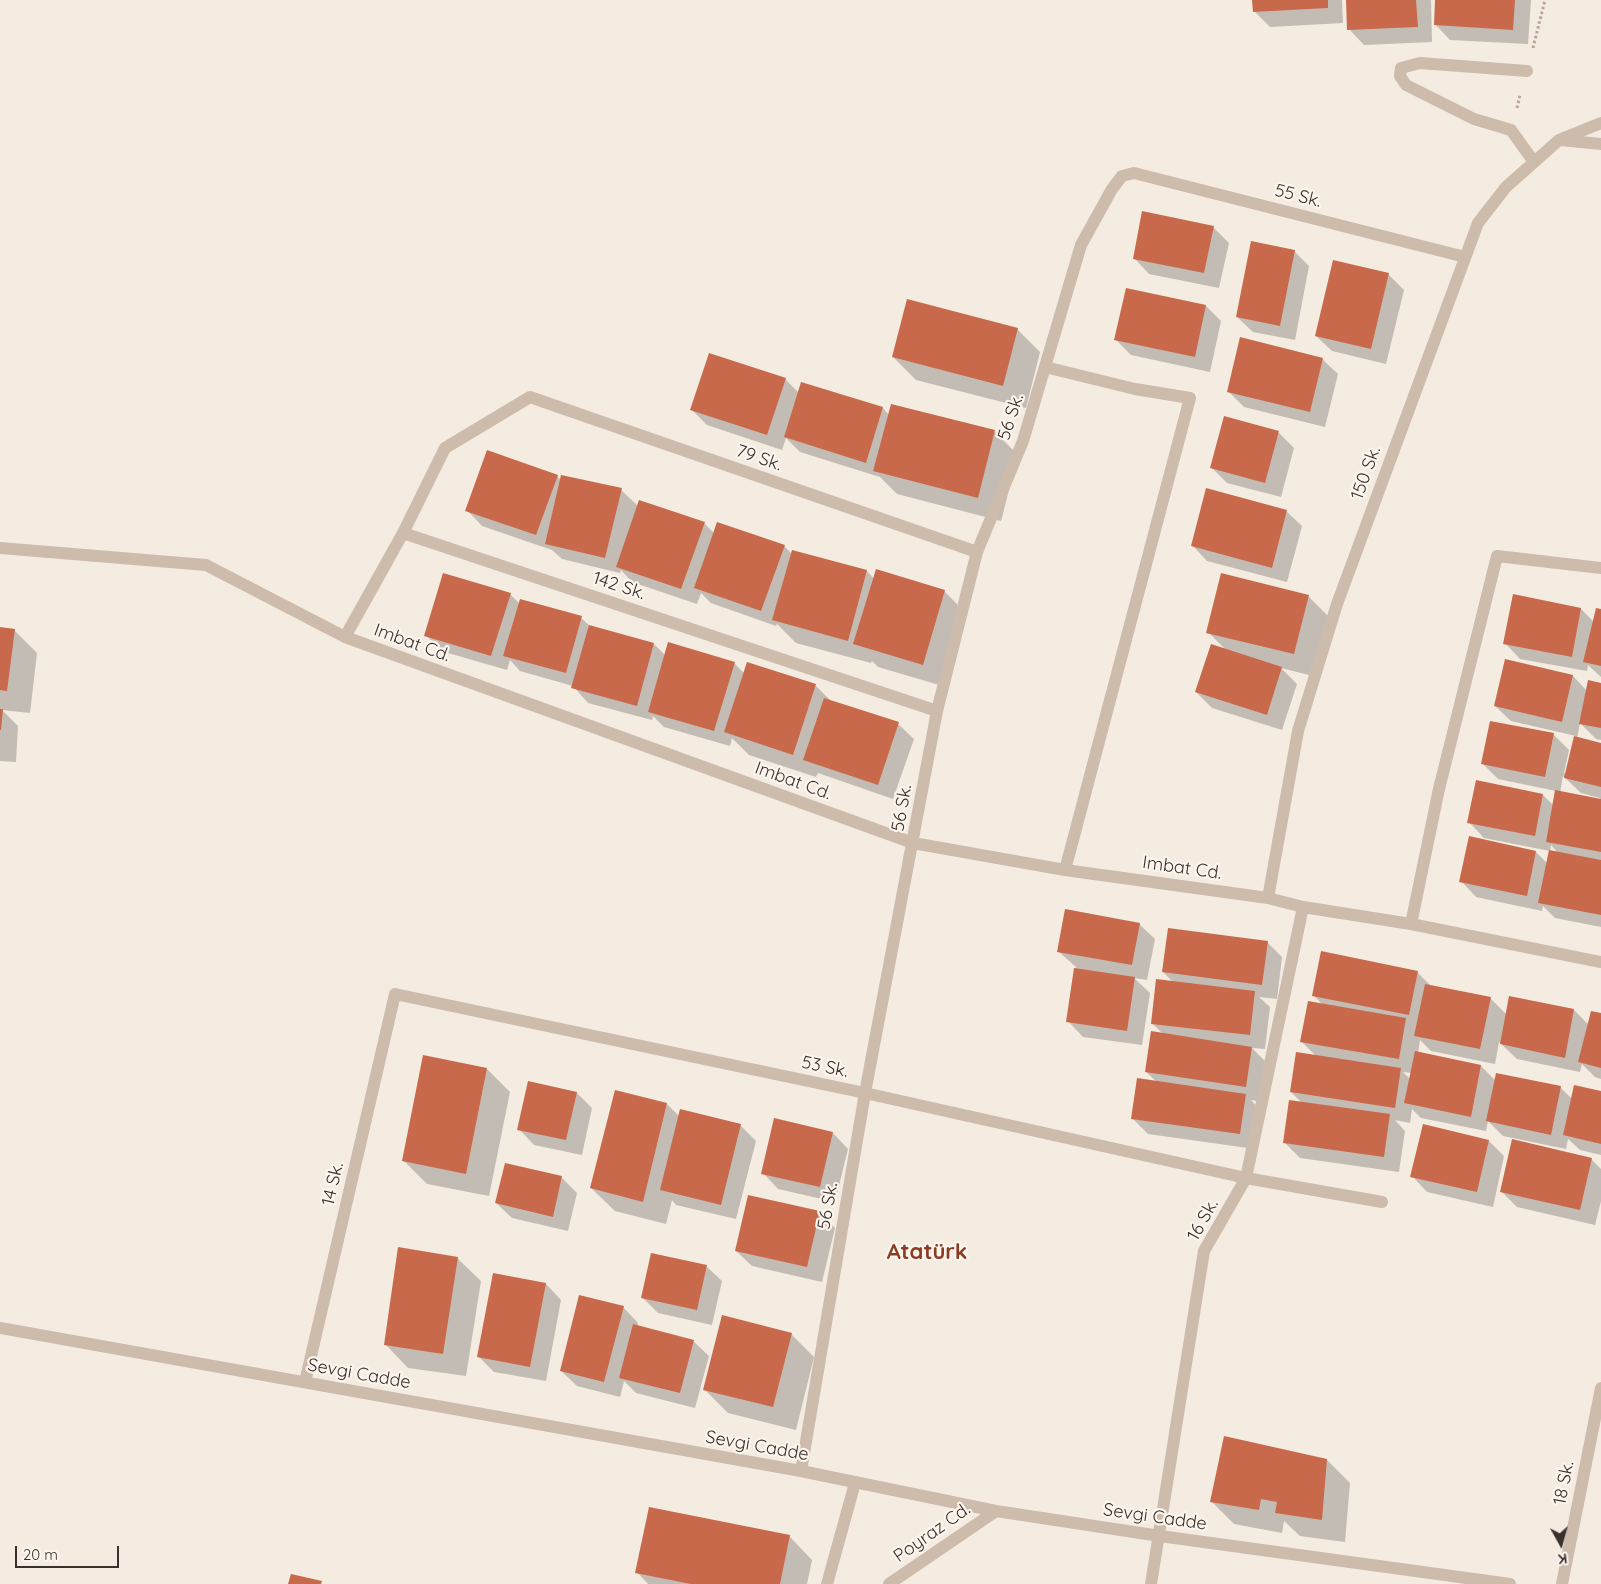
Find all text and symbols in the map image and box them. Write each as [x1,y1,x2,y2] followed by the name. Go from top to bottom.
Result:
[1272,180,1324,212] street label: 55 Sk.
[993,391,1029,443] street label: 56 Sk.
[733,440,785,476] street label: 79 Sk.
[1346,443,1386,503] street label: 150 Sk.
[590,567,648,605] street label: 142 Sk.
[371,619,453,667] street label: Imbat Cd.
[752,757,834,805] street label: Imbat Cd.
[887,783,917,833] street label: 56 Sk.
[1141,852,1223,884] street label: Imbat Cd.
[800,1052,850,1082] street label: 53 Sk.
[318,1160,348,1208] street label: 14 Sk.
[813,1181,843,1231] street label: 56 Sk.
[1183,1195,1223,1245] street label: 16 Sk.
[887,1239,967,1265] district label: Atatürk
[306,1354,412,1394] street label: Sevgi Cadde
[704,1426,810,1466] street label: Sevgi Cadde
[1549,1459,1579,1507] street label: 18 Sk.
[889,1499,975,1567] street label: Poyraz Cd.
[1102,1499,1208,1535] street label: Sevgi Cadde
[1536,1519,1586,1569] north arrow
[18,1536,121,1568] scale bar
[23,1545,58,1564] text: 20 m
[1557,1549,1568,1568] text: K

